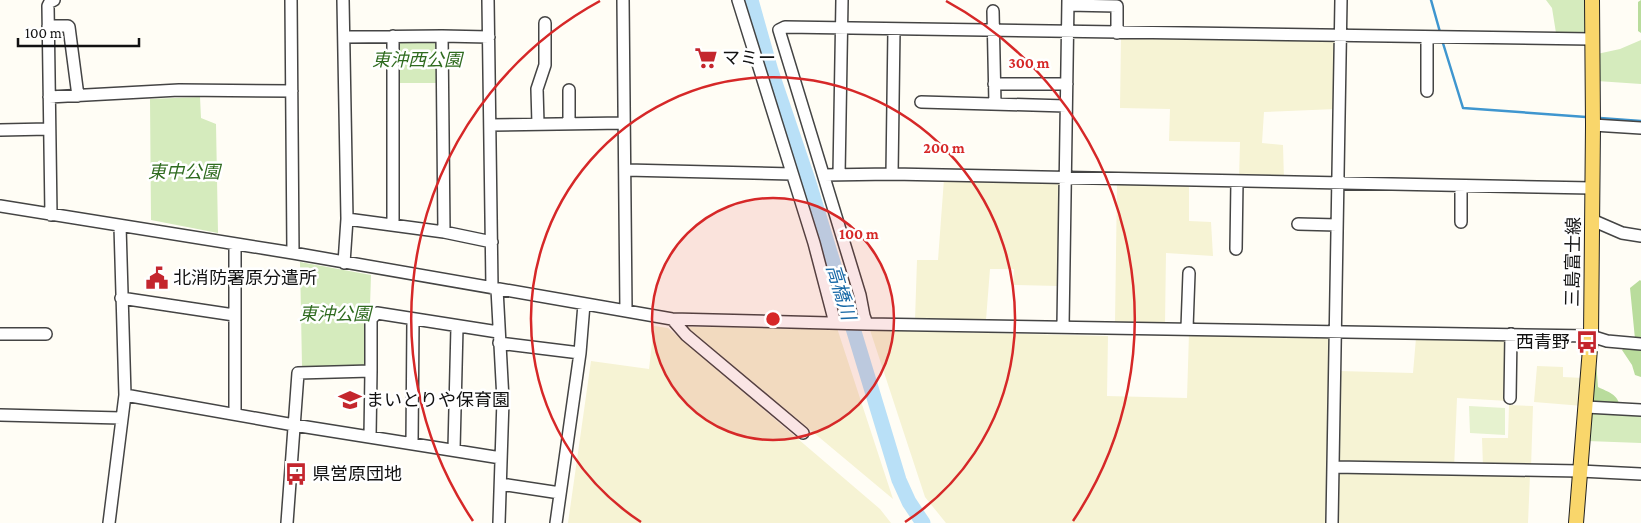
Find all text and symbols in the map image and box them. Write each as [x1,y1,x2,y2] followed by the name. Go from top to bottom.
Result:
[18,15,139,47] scale bar
[25,25,62,41] text: 100 m
[693,45,719,71] supermarket icon: マミー
[722,48,776,68] place label: マミー
[372,50,465,70] park label: 東沖西公園
[1008,55,1050,71] text: 300 m
[923,140,965,156] text: 200 m
[148,162,223,182] park label: 東中公園
[1562,217,1584,307] street label: 三島富士線
[839,226,879,242] text: 100 m
[823,262,860,324] water label: 高橋川
[144,265,170,291] public building icon: 北消防署原分遣所
[173,268,317,288] place label: 北消防署原分遣所
[299,304,374,324] park label: 東沖公園
[764,310,782,328] centre of rings
[1574,329,1600,355] bus stop icon: 西青野
[1516,332,1570,352] place label: 西青野
[337,387,363,413] school or university icon: まいとりや保育園
[366,390,510,410] place label: まいとりや保育園
[283,461,309,487] bus stop icon: 県営原団地
[312,464,402,484] place label: 県営原団地

